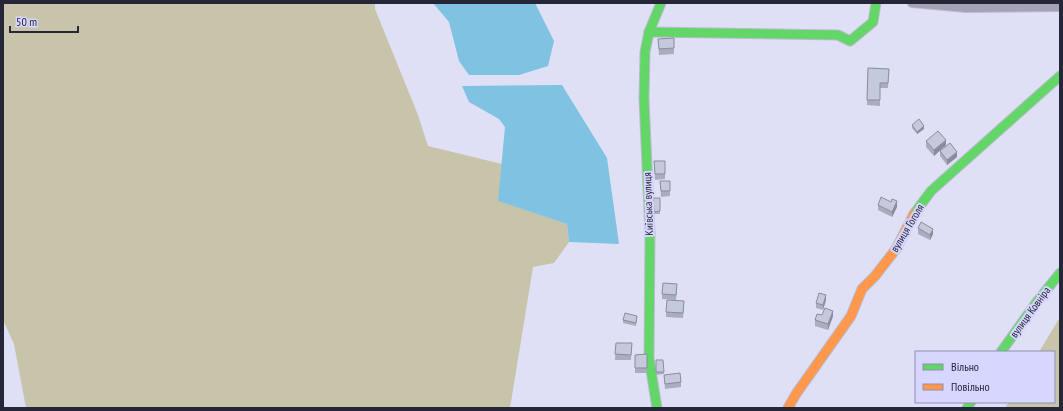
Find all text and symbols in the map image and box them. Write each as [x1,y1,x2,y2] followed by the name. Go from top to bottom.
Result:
[10,8,78,34] scale bar
[16,14,37,29] text: 50 m
[640,172,656,236] street label: Київська вулиця
[887,201,927,255] street label: вулиця Гоголя
[1007,284,1053,340] street label: вулиця Ковніра
[915,351,1055,403] legend
[951,359,979,374] text: Вільно
[951,379,990,394] text: Повільно

